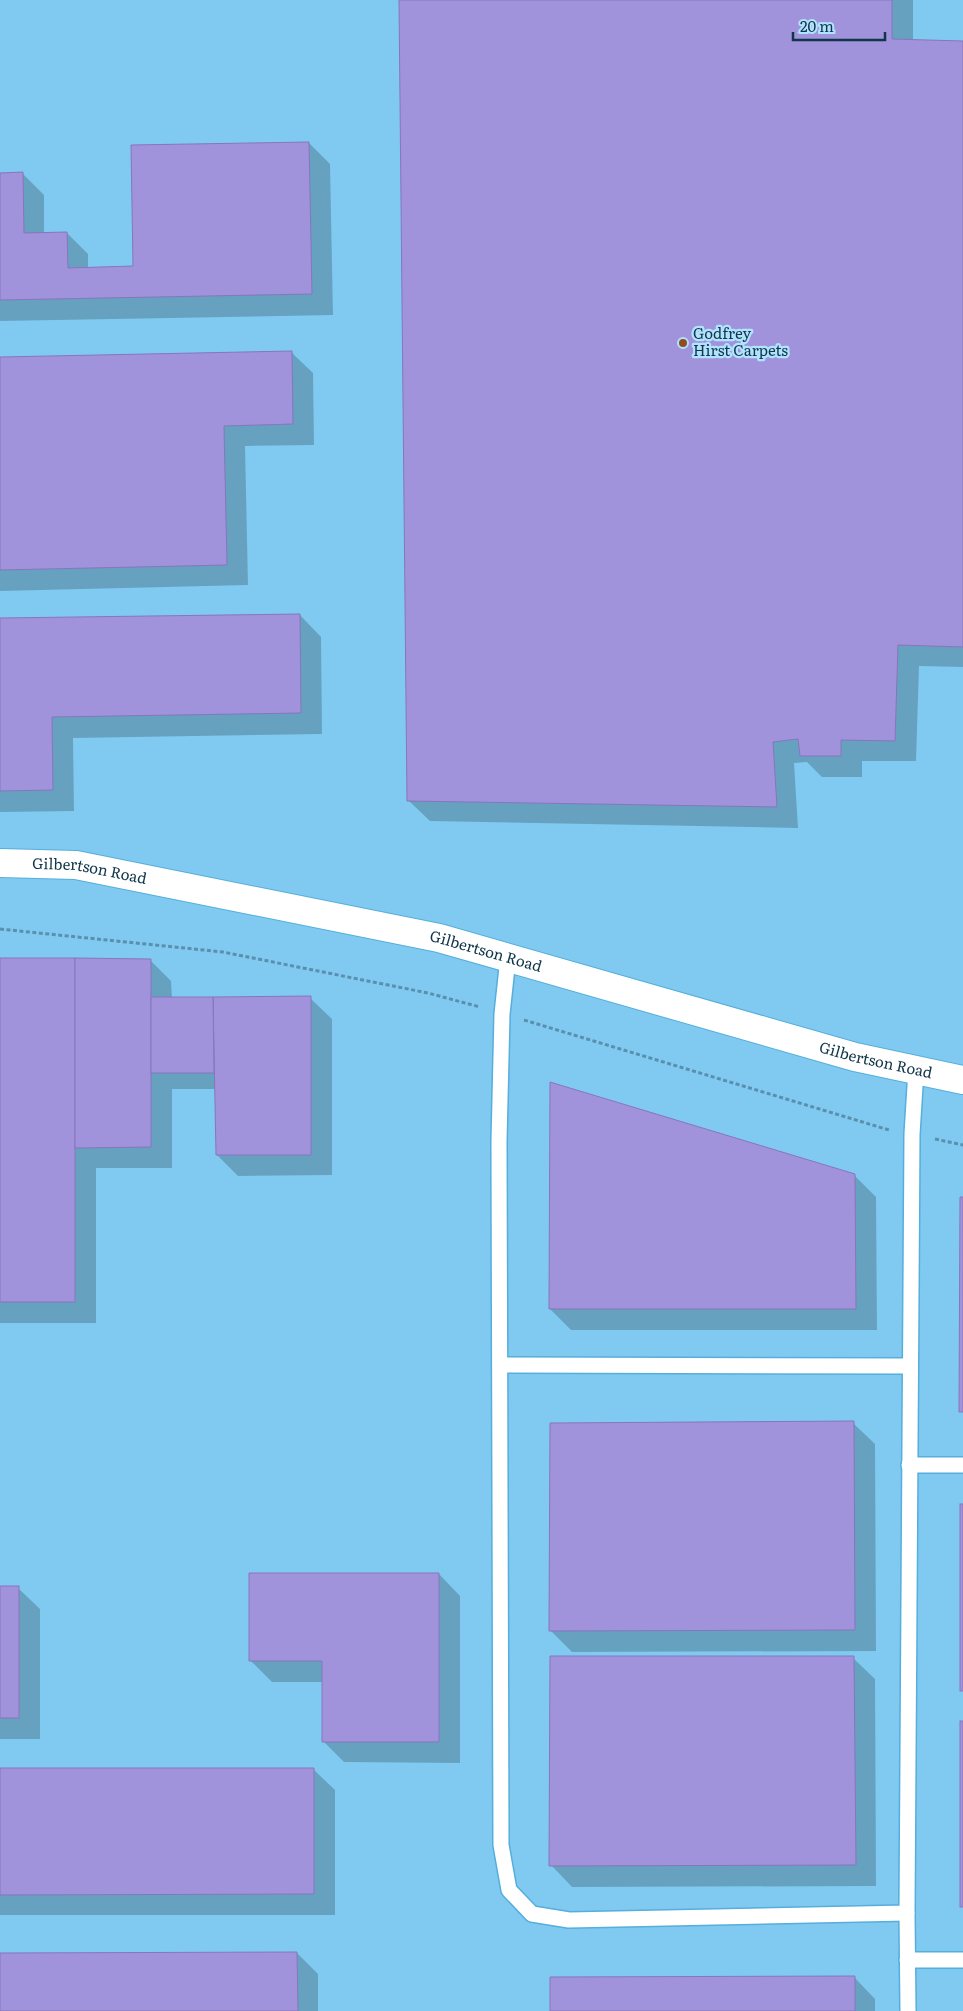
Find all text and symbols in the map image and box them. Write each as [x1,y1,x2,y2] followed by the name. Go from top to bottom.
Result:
[793,10,886,42] scale bar
[800,14,834,37] text: 20 m
[693,321,788,361] place label: Godfrey Hirst Carpets
[677,337,689,349] marker: Godfrey Hirst Carpets
[32,851,149,889] street label: Gilbertson Road
[428,923,545,977] street label: Gilbertson Road
[817,1034,935,1083] street label: Gilbertson Road

